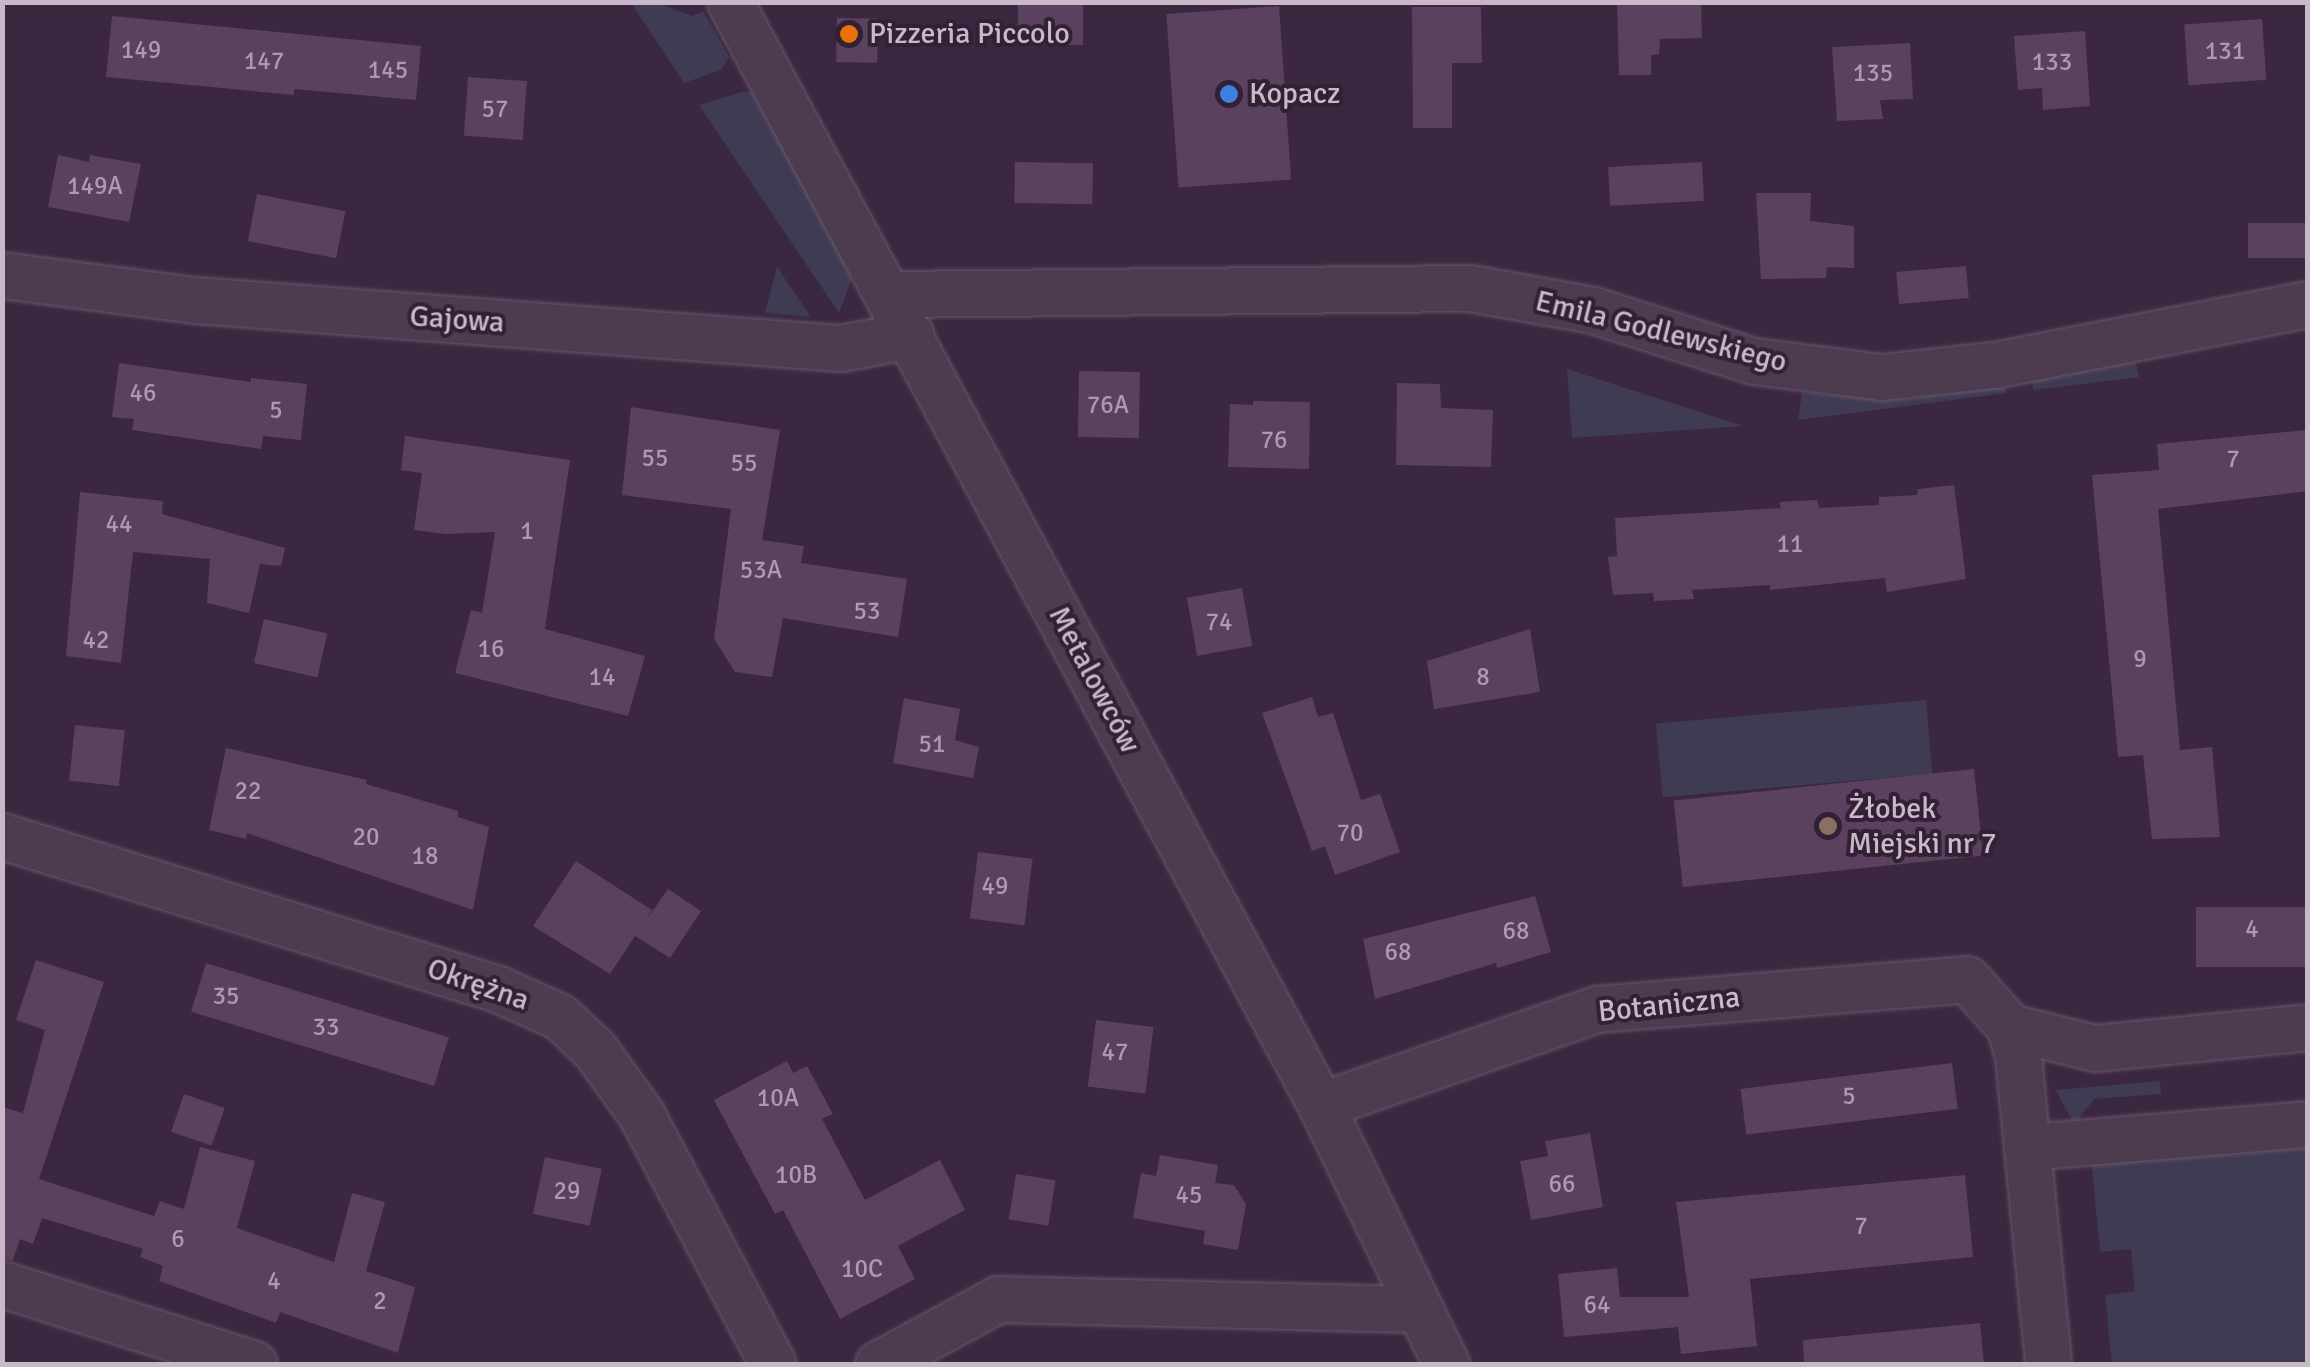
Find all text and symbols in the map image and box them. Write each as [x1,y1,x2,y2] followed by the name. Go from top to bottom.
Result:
[869,16,1070,52] place label: Pizzeria Piccolo
[838,23,860,45] marker: Pizzeria Piccolo
[121,35,161,65] house number: 149
[2205,36,2245,66] house number: 131
[244,46,284,76] house number: 147
[2032,47,2072,77] house number: 133
[368,55,408,85] house number: 145
[1853,58,1893,88] house number: 135
[1249,76,1341,112] place label: Kopacz
[1218,83,1240,105] marker: Kopacz
[482,94,508,124] house number: 57
[67,171,123,201] house number: 149A
[1532,283,1790,381] street label: Emila Godlewskiego
[408,299,506,341] street label: Gajowa
[130,378,156,408] house number: 46
[1087,390,1129,420] house number: 76A
[269,395,283,425] house number: 5
[1261,425,1287,455] house number: 76
[642,443,668,473] house number: 55
[2226,444,2240,474] house number: 7
[731,448,757,478] house number: 55
[106,509,132,539] house number: 44
[520,516,534,546] house number: 1
[1777,529,1803,559] house number: 11
[740,555,782,585] house number: 53A
[854,596,880,626] house number: 53
[1040,600,1148,760] street label: Metalowców
[1206,607,1232,637] house number: 74
[83,625,109,655] house number: 42
[478,634,504,664] house number: 16
[2133,644,2147,674] house number: 9
[589,662,615,692] house number: 14
[1476,662,1490,692] house number: 8
[919,729,945,759] house number: 51
[235,776,261,806] house number: 22
[1848,791,1997,862] place label: Żłobek Miejski nr 7
[1817,815,1839,837] marker: Żłobek Miejski nr 7
[1337,818,1363,848] house number: 70
[353,822,379,852] house number: 20
[412,841,438,871] house number: 18
[982,871,1008,901] house number: 49
[2245,914,2259,944] house number: 4
[1503,916,1529,946] house number: 68
[1385,937,1411,967] house number: 68
[422,951,534,1019] street label: Okrężna
[1596,980,1742,1030] street label: Botaniczna
[213,981,239,1011] house number: 35
[313,1012,339,1042] house number: 33
[1102,1037,1128,1067] house number: 47
[1842,1081,1856,1111] house number: 5
[757,1083,799,1113] house number: 10A
[775,1160,817,1190] house number: 10B
[1549,1169,1575,1199] house number: 66
[554,1176,580,1206] house number: 29
[1176,1180,1202,1210] house number: 45
[1854,1211,1868,1241] house number: 7
[171,1224,185,1254] house number: 6
[841,1254,883,1284] house number: 10C
[267,1266,281,1296] house number: 4
[373,1286,387,1316] house number: 2
[1584,1290,1610,1320] house number: 64

